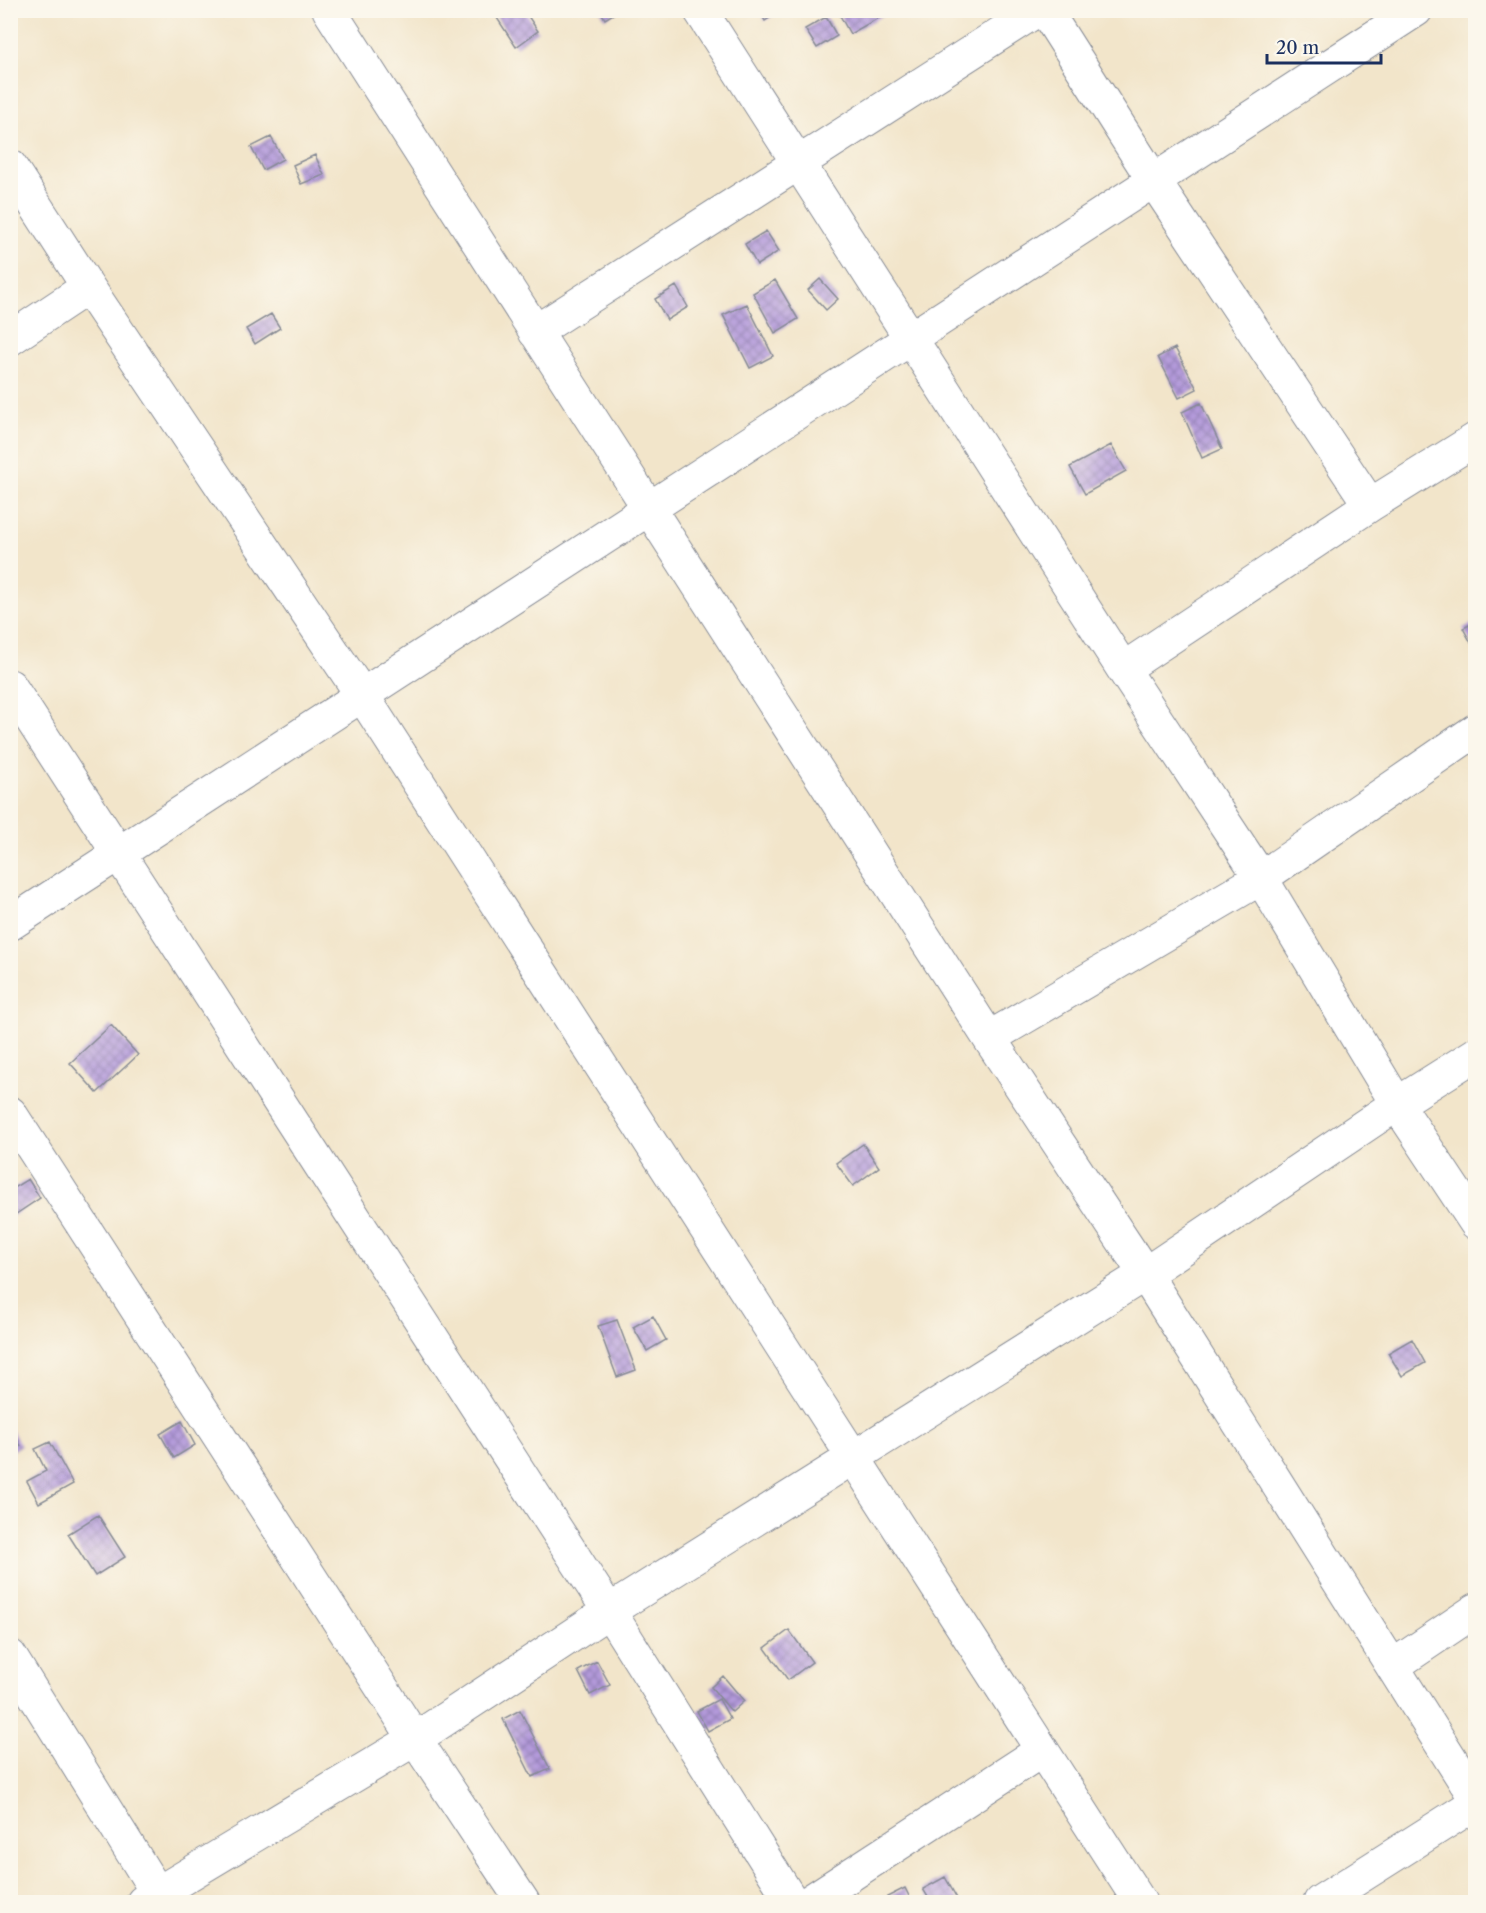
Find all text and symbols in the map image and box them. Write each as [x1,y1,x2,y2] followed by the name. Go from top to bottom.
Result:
[1267,27,1381,65] scale bar
[1276,37,1320,59] text: 20 m

